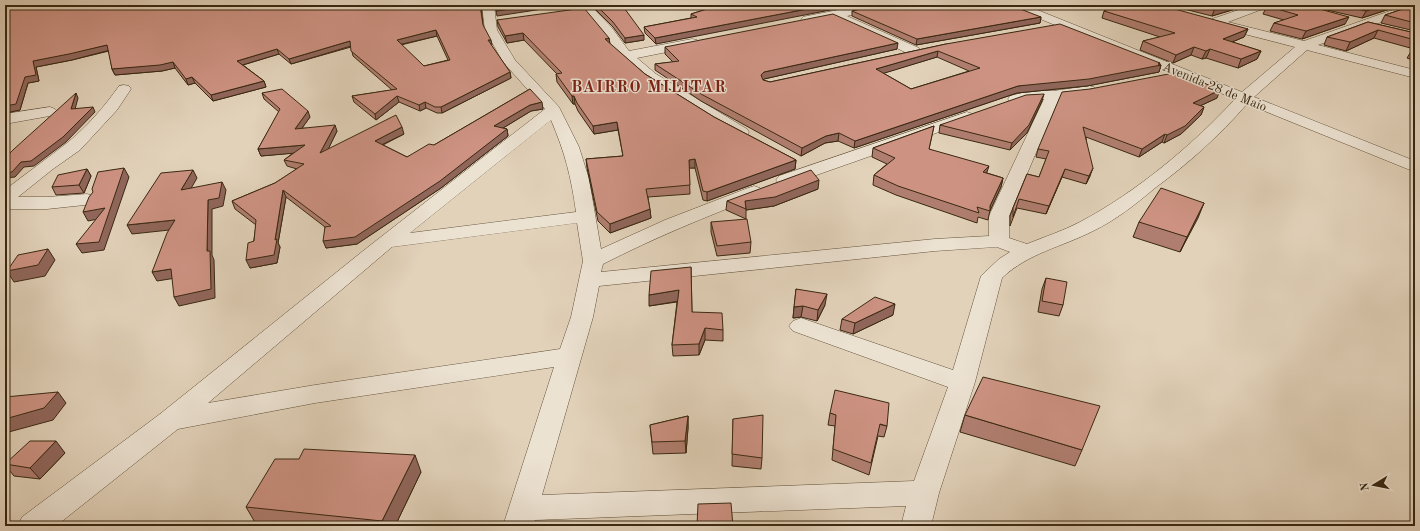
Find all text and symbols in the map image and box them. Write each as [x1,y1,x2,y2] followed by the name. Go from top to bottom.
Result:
[1160,61,1268,114] street label: Avenida 28 de Maio
[571,80,727,96] district label: BAIRRO MILITAR
[1354,465,1394,505] north arrow
[1359,481,1372,492] text: N

